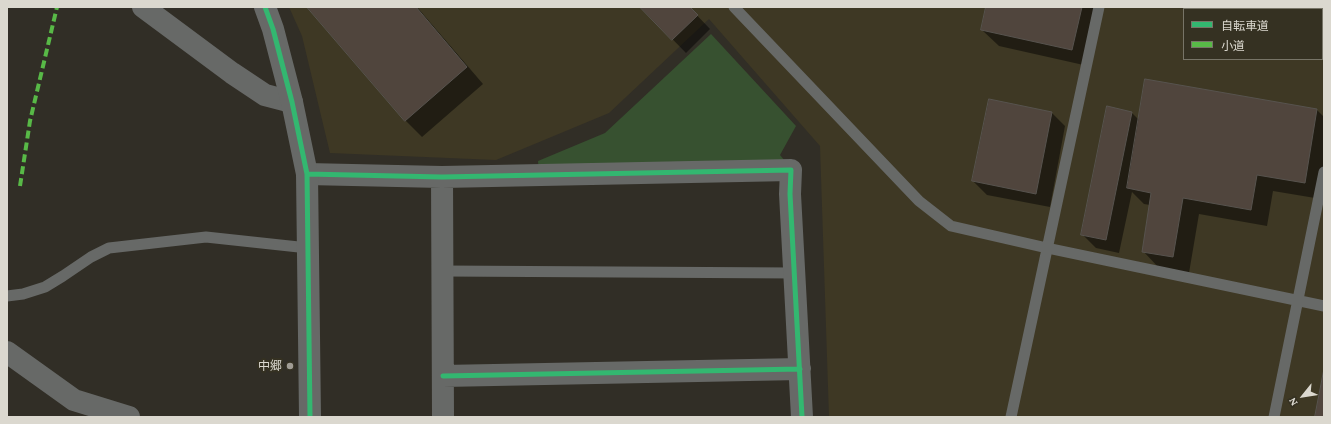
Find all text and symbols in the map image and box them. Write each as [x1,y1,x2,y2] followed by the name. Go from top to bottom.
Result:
[1183,8,1323,60] legend
[1221,19,1269,33] text: 自転車道
[1221,39,1245,53] text: 小道
[258,359,282,373] place label: 中郷
[285,361,295,371] marker: 中郷
[1283,376,1323,416] north arrow
[1286,396,1300,408] text: N

